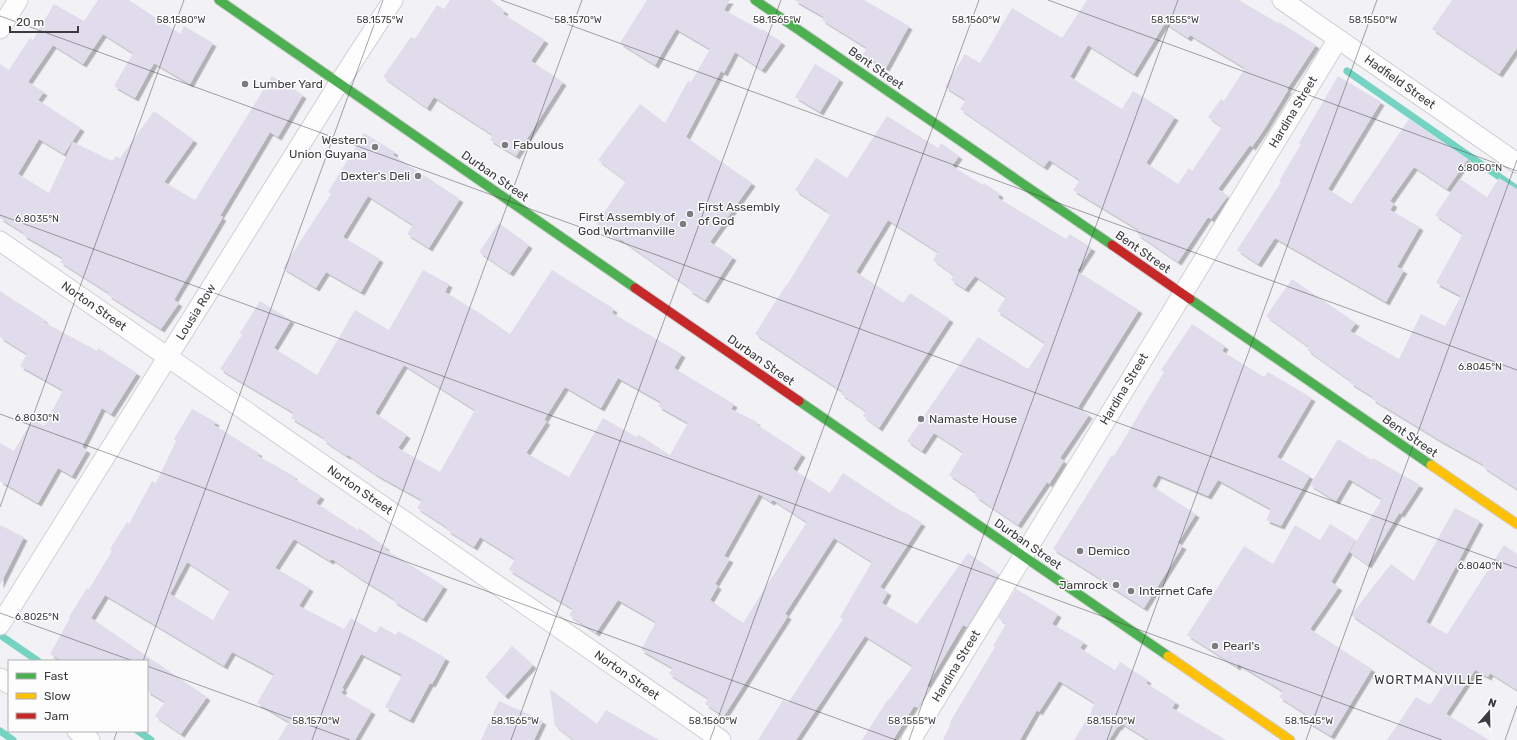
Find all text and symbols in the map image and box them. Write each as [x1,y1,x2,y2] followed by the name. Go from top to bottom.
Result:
[10,8,78,34] scale bar
[157,14,205,26] text: 58.1580°W
[356,14,404,26] text: 58.1575°W
[554,14,602,26] text: 58.1570°W
[753,14,801,26] text: 58.1565°W
[952,14,1000,26] text: 58.1560°W
[1151,14,1199,26] text: 58.1555°W
[1349,14,1397,26] text: 58.1550°W
[16,15,44,29] text: 20 m
[846,44,907,92] street label: Bent Street
[1362,52,1438,112] street label: Hadfield Street
[1266,73,1320,150] street label: Hardina Street
[253,77,323,91] place label: Lumber Yard
[240,79,250,89] marker: Lumber Yard
[289,133,367,161] place label: Western Union Guyana
[513,138,564,152] place label: Fabulous
[500,140,510,150] marker: Fabulous
[370,142,380,152] marker: Western Union Guyana
[459,148,532,204] street label: Durban Street
[1458,162,1502,174] text: 6.8050°N
[340,169,410,183] place label: Dexter's Deli
[413,171,423,181] marker: Dexter's Deli
[698,200,781,228] place label: First Assembly of God
[685,209,695,219] marker: First Assembly of God
[578,210,675,238] place label: First Assembly of God Wortmanville
[15,213,59,225] text: 6.8035°N
[678,219,688,229] marker: First Assembly of God Wortmanville
[1113,228,1174,276] street label: Bent Street
[59,278,130,334] street label: Norton Street
[173,281,219,343] street label: Lousia Row
[725,332,798,388] street label: Durban Street
[1097,350,1151,427] street label: Hardina Street
[1458,361,1502,373] text: 6.8045°N
[15,412,59,424] text: 6.8030°N
[929,412,1018,426] place label: Namaste House
[1380,412,1441,460] street label: Bent Street
[916,414,926,424] marker: Namaste House
[325,462,396,518] street label: Norton Street
[992,516,1065,572] street label: Durban Street
[1088,544,1130,558] place label: Demico
[1075,546,1085,556] marker: Demico
[1458,560,1502,572] text: 6.8040°N
[1059,578,1109,592] place label: Jamrock
[1111,580,1121,590] marker: Jamrock
[1139,584,1213,598] place label: Internet Cafe
[1126,586,1136,596] marker: Internet Cafe
[15,611,59,623] text: 6.8025°N
[929,627,983,704] street label: Hardina Street
[1223,639,1260,653] place label: Pearl's
[1210,641,1220,651] marker: Pearl's
[592,647,663,703] street label: Norton Street
[8,660,148,732] legend
[44,669,68,683] text: Fast
[1374,672,1484,687] district label: WORTMANVILLE
[44,689,71,703] text: Slow
[1469,692,1509,732] north arrow
[1486,696,1498,711] text: N
[44,709,69,723] text: Jam
[292,715,340,727] text: 58.1570°W
[491,715,539,727] text: 58.1565°W
[689,715,737,727] text: 58.1560°W
[888,715,936,727] text: 58.1555°W
[1087,715,1135,727] text: 58.1550°W
[1285,715,1333,727] text: 58.1545°W

